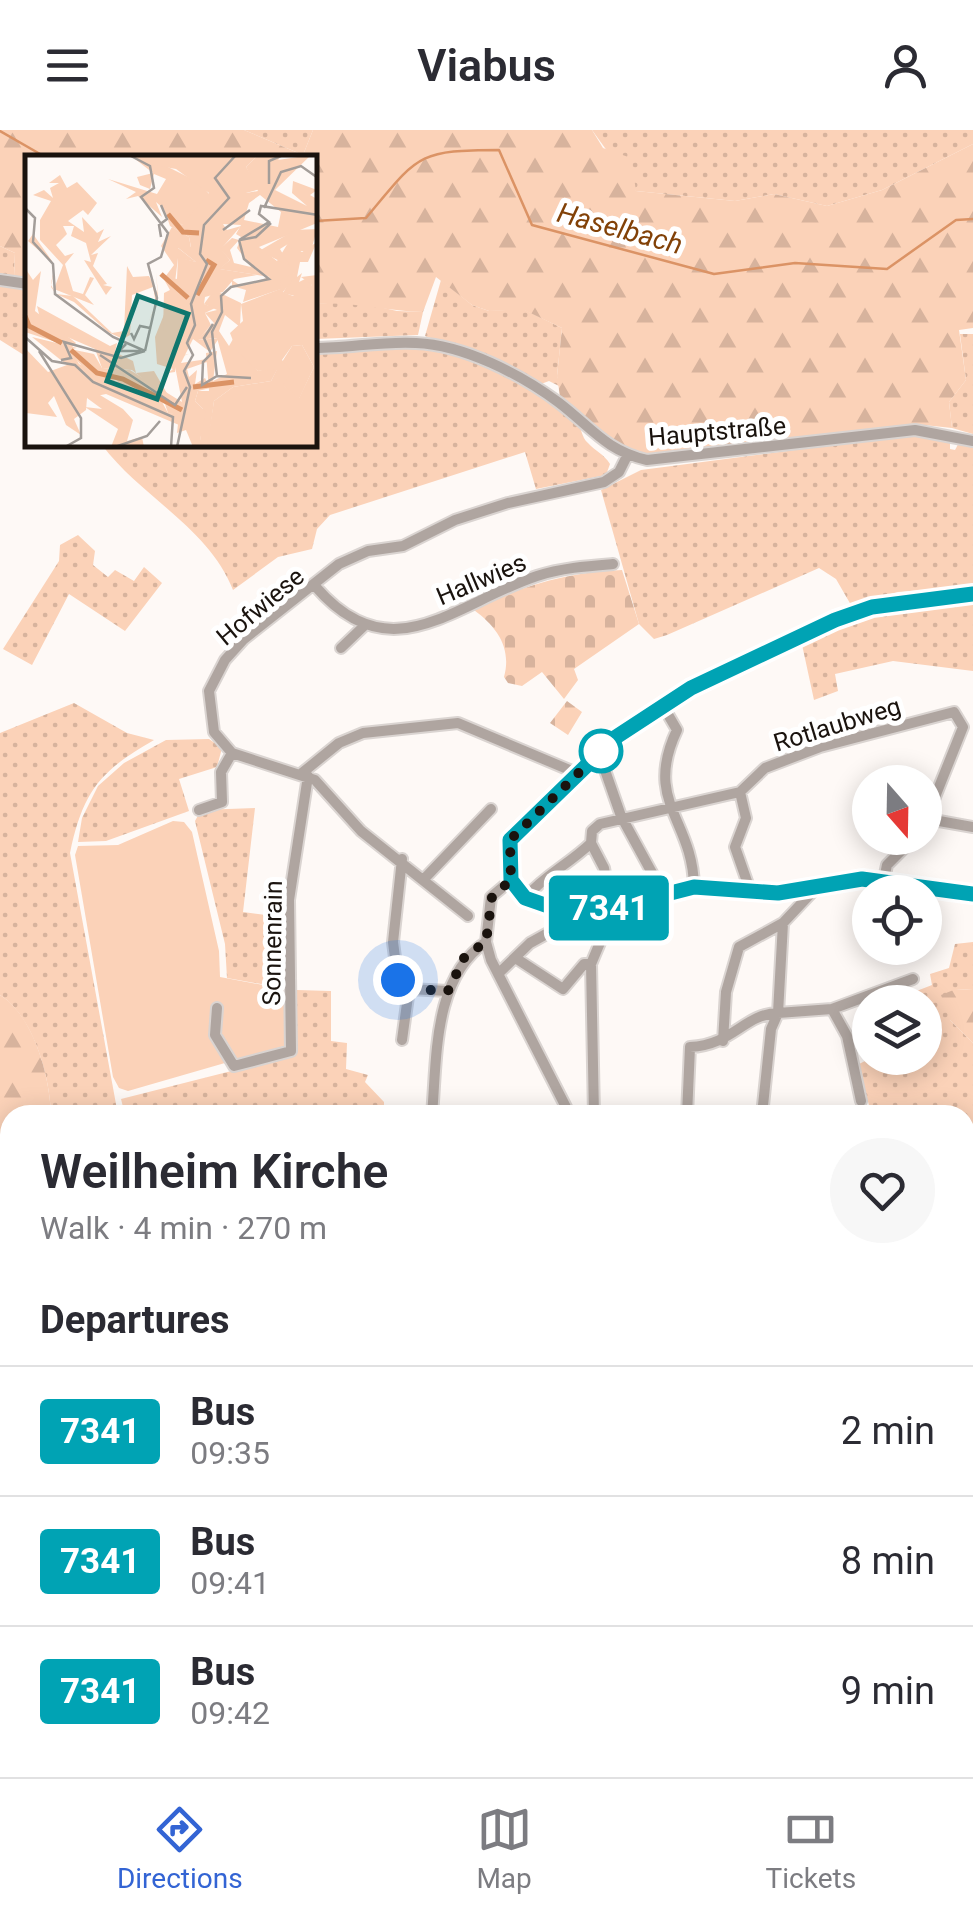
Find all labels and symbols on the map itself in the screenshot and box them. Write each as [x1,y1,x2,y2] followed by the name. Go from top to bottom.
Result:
[25,155,318,448] inset map
[554,196,686,261] water label: Haselbach
[647,411,787,452] street label: Hauptstraße
[432,548,530,611] street label: Hallwies
[211,562,310,651] street label: Hofwiese
[770,691,904,758] street label: Rotlaubweg
[580,730,622,772] unlabelled marker
[852,765,942,855] north arrow
[539,876,679,940] line badge: 7341
[257,880,288,1006] street label: Sonnenrain
[373,955,423,1005] your location

